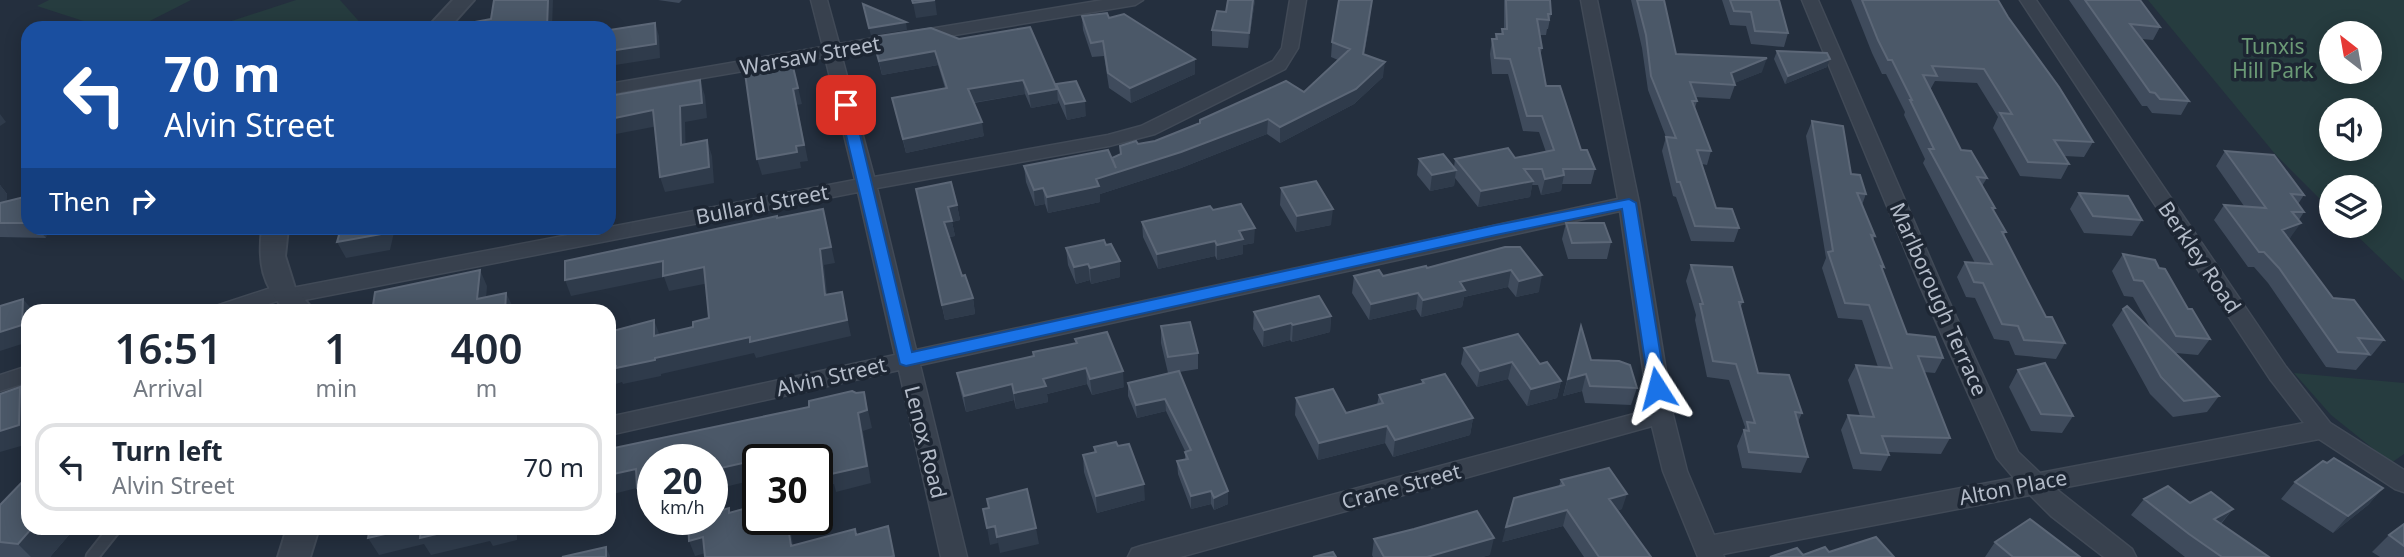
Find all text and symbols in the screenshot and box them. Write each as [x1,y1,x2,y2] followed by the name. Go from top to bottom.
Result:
[2319,21,2382,84] north arrow
[2319,21,2382,238] map controls
[738,29,883,81] street label: Warsaw Street
[2232,32,2315,84] park label: Tunxis Hill Park
[164,40,281,106] text: 70 m
[49,49,140,140] icon: left
[816,75,876,135] pin
[827,86,865,124] icon: arrive
[2319,98,2382,161] button: sound
[164,103,335,146] text: Alvin Street
[2319,175,2382,238] button: layers
[693,177,831,231] street label: Bullard Street
[124,182,162,220] icon: right
[49,183,110,219] text: Then
[2152,196,2248,318] street label: Berkley Road
[1884,198,1994,400] street label: Marlborough Terrace
[114,319,222,376] text: 16:51
[324,319,348,376] text: 1
[451,319,523,376] text: 400
[773,350,889,402] street label: Alvin Street
[1620,351,1694,425] position arrow
[133,372,203,404] text: Arrival
[315,372,357,404] text: min
[476,372,497,404] text: m
[898,383,954,501] street label: Lenox Road
[112,433,223,469] text: Turn left
[742,444,833,535] speed limit sign: 30
[53,448,91,486] icon: left
[523,449,584,485] text: 70 m
[662,457,703,504] text: 20
[1338,457,1464,515] street label: Crane Street
[1957,463,2069,511] street label: Alton Place
[112,469,235,501] text: Alvin Street
[660,495,705,519] text: km/h

